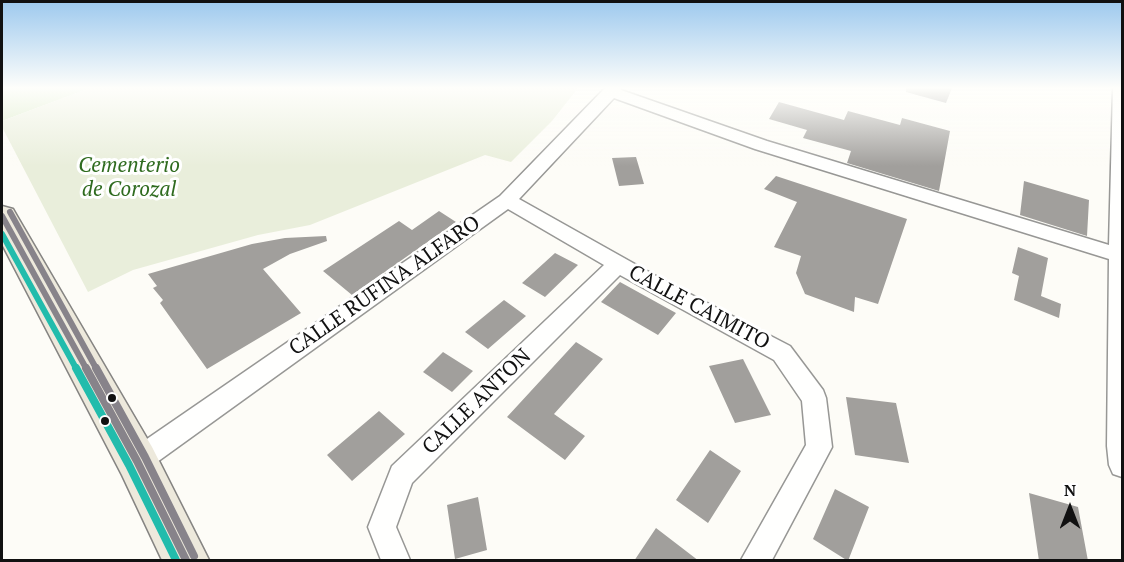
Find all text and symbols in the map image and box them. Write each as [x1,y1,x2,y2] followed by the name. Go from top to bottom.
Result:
[78,153,180,203] park label: Cementerio de Corozal
[285,211,485,361] street label: CALLE RUFINA ALFARO
[624,260,774,356] street label: CALLE CAIMITO
[418,344,536,460] street label: CALLE ANTON
[106,392,118,404] unlabelled marker
[99,415,111,427] unlabelled marker
[1040,478,1100,538] north arrow
[1064,479,1076,501] text: N

